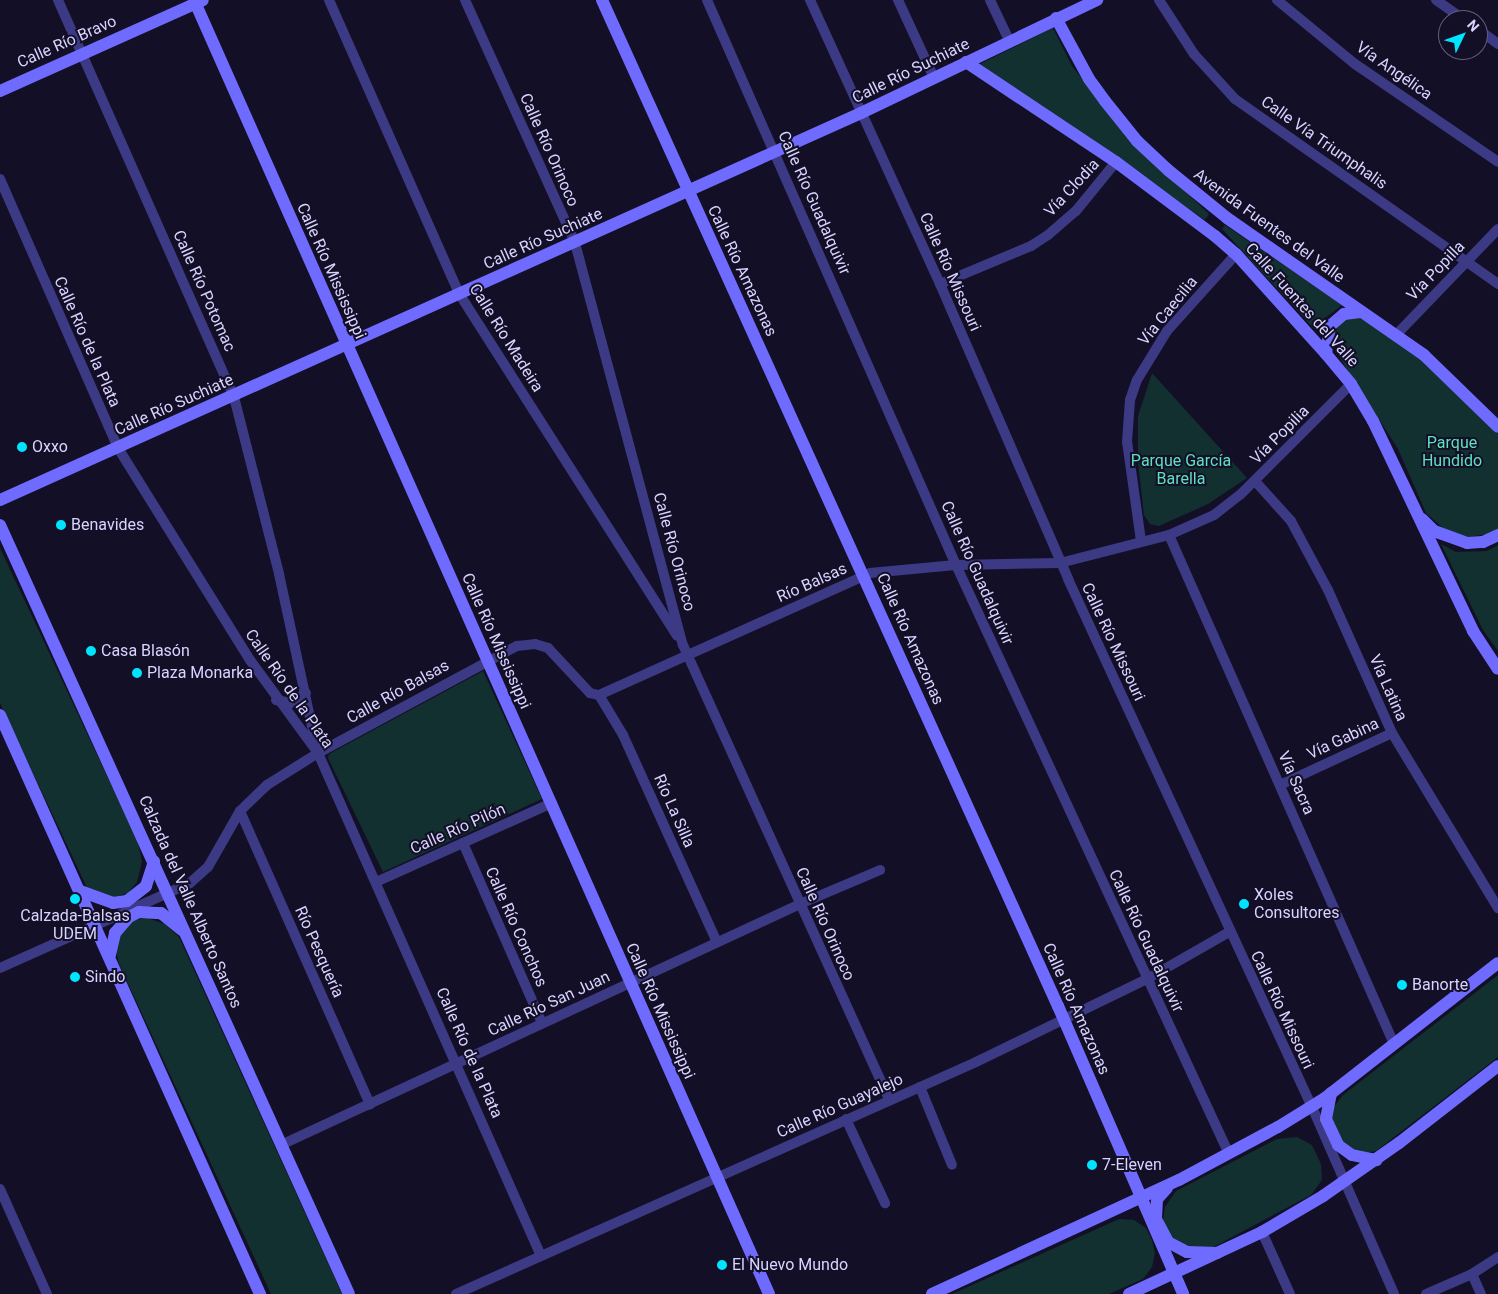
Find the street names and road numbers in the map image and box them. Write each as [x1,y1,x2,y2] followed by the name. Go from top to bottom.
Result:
[14,12,120,72] street label: Calle Río Bravo
[849,34,973,108] street label: Calle Río Suchiate
[1352,38,1436,104] street label: Vía Angélica
[515,90,583,210] street label: Calle Río Orinoco
[1257,92,1391,194] street label: Calle Vía Triumphalis
[774,128,854,278] street label: Calle Río Guadalquivir
[1040,155,1104,221] street label: Vía Clodia
[1190,165,1348,287] street label: Avenida Fuentes del Valle
[292,200,370,342] street label: Calle Río Mississippi
[703,203,781,339] street label: Calle Río Amazonas
[481,204,605,274] street label: Calle Río Suchiate
[915,210,985,334] street label: Calle Río Missouri
[169,227,239,355] street label: Calle Río Potomac
[1403,237,1469,305] street label: Vía Popilla
[1241,239,1363,371] street label: Calle Fuentes del Valle
[1134,273,1202,349] street label: Vía Caecilia
[50,274,124,410] street label: Calle Río de la Plata
[465,280,547,396] street label: Calle Río Madeira
[112,370,236,440] street label: Calle Río Suchiate
[1247,402,1313,468] street label: Vía Popilia
[649,491,699,613] street label: Calle Río Orinoco
[937,498,1017,648] street label: Calle Río Guadalquivir
[774,559,850,607] street label: Río Balsas
[457,570,535,712] street label: Calle Río Mississippi
[872,570,948,708] street label: Calle Río Amazonas
[1077,580,1149,704] street label: Calle Río Missouri
[241,626,337,752] street label: Calle Río de la Plata
[1365,652,1411,724] street label: Vía Latina
[343,656,453,728] street label: Calle Río Balsas
[1304,714,1382,764] street label: Vía Gabina
[1274,748,1318,818] street label: Vía Sacra
[649,771,699,851] street label: Río La Silla
[134,793,246,1011] street label: Calzada del Valle Alberto Santos
[407,799,509,859] street label: Calle Río Pilón
[481,864,551,990] street label: Calle Río Conchos
[791,864,859,984] street label: Calle Río Orinoco
[1105,867,1187,1015] street label: Calle Río Guadalquivir
[290,903,348,1001] street label: Río Pesquería
[621,940,699,1082] street label: Calle Río Mississippi
[1038,940,1114,1078] street label: Calle Río Amazonas
[1246,948,1318,1072] street label: Calle Río Missouri
[485,967,613,1041] street label: Calle Río San Juan
[432,985,506,1121] street label: Calle Río de la Plata
[774,1070,906,1142] street label: Calle Río Guayalejo

